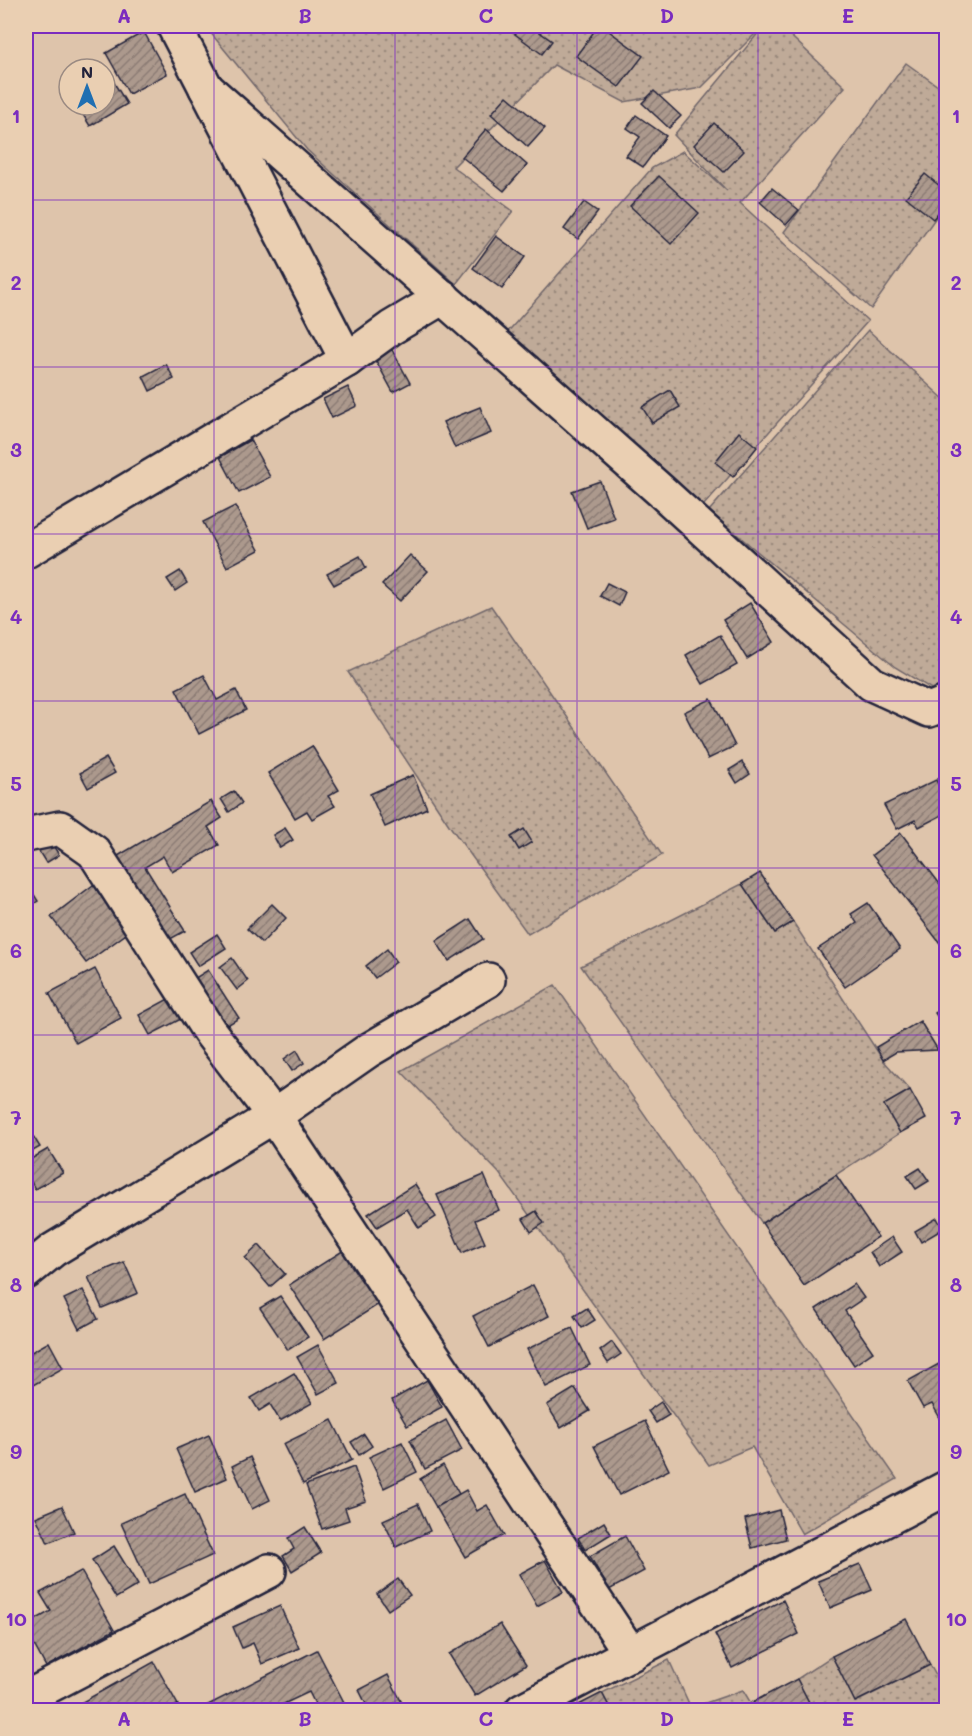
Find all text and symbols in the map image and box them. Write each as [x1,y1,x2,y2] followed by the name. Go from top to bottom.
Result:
[117,2,131,28] text: A
[298,2,312,28] text: B
[479,2,494,28] text: C
[660,2,674,28] text: D
[842,2,854,28] text: E
[57,57,117,117] north arrow
[81,61,93,82] text: N
[12,102,20,128] text: 1
[952,102,960,128] text: 1
[10,269,22,295] text: 2
[950,269,962,295] text: 2
[10,436,22,462] text: 3
[950,436,962,462] text: 3
[10,603,23,629] text: 4
[950,603,963,629] text: 4
[10,770,22,796] text: 5
[950,770,962,796] text: 5
[10,937,22,963] text: 6
[950,937,962,963] text: 6
[10,1104,22,1130] text: 7
[950,1104,962,1130] text: 7
[10,1271,22,1297] text: 8
[950,1271,962,1297] text: 8
[10,1438,22,1464] text: 9
[950,1438,962,1464] text: 9
[5,1605,27,1631] text: 10
[945,1605,967,1631] text: 10
[117,1705,131,1731] text: A
[298,1705,312,1731] text: B
[479,1705,494,1731] text: C
[660,1705,674,1731] text: D
[842,1705,854,1731] text: E

